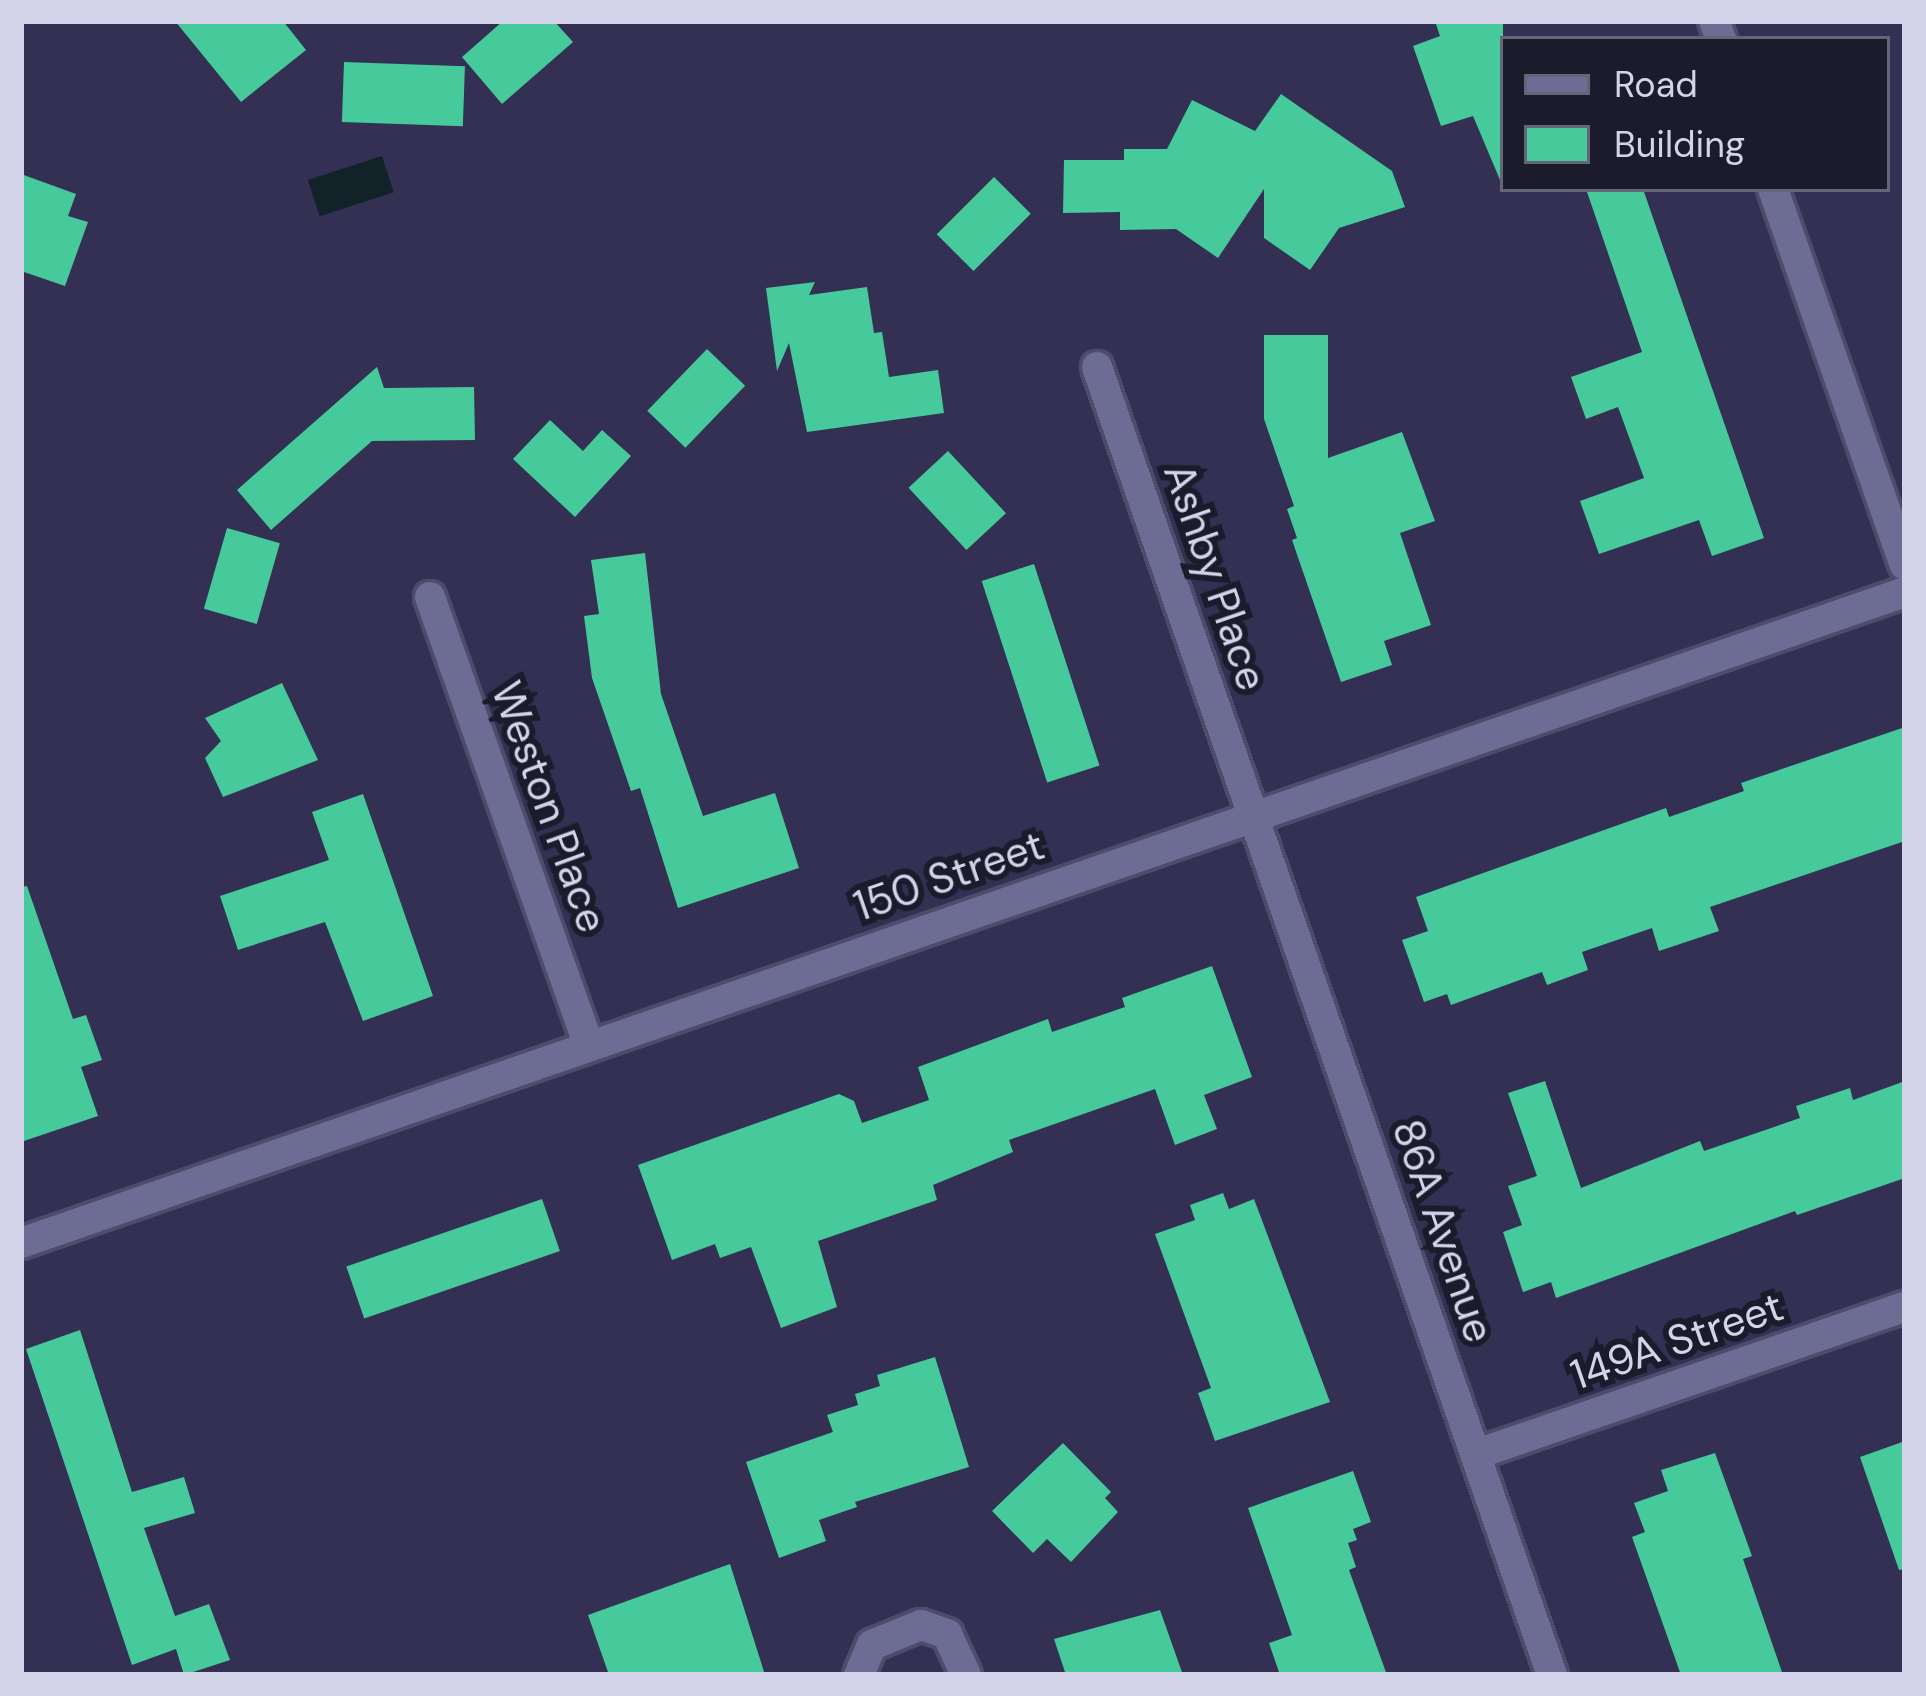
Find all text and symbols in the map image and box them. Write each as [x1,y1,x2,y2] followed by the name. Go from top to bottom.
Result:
[1500,36,1890,192] legend
[1614,61,1698,108] text: Road
[1614,121,1745,168] text: Building
[1153,457,1277,697] street label: Ashby Place
[480,675,618,939] street label: Weston Place
[847,820,1051,932] street label: 150 Street
[1381,1113,1505,1349] street label: 86A Avenue
[1564,1281,1790,1401] street label: 149A Street

